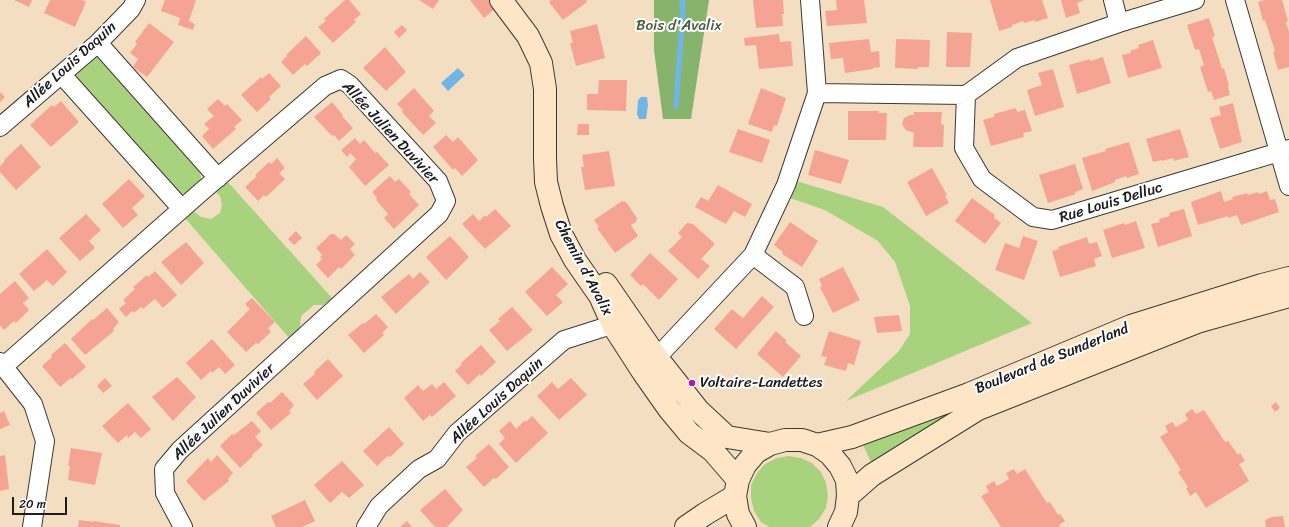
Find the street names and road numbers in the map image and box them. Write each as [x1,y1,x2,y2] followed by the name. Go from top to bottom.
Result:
[20,18,120,112] street label: Allée Louis Daquin
[338,78,442,188] street label: Allée Julien Duvivier
[1057,179,1165,227] street label: Rue Louis Delluc
[550,217,616,319] street label: Chemin d'Avalix
[973,320,1131,398] street label: Boulevard de Sunderland
[447,354,547,448] street label: Allée Louis Daquin
[169,360,279,464] street label: Allée Julien Duvivier

